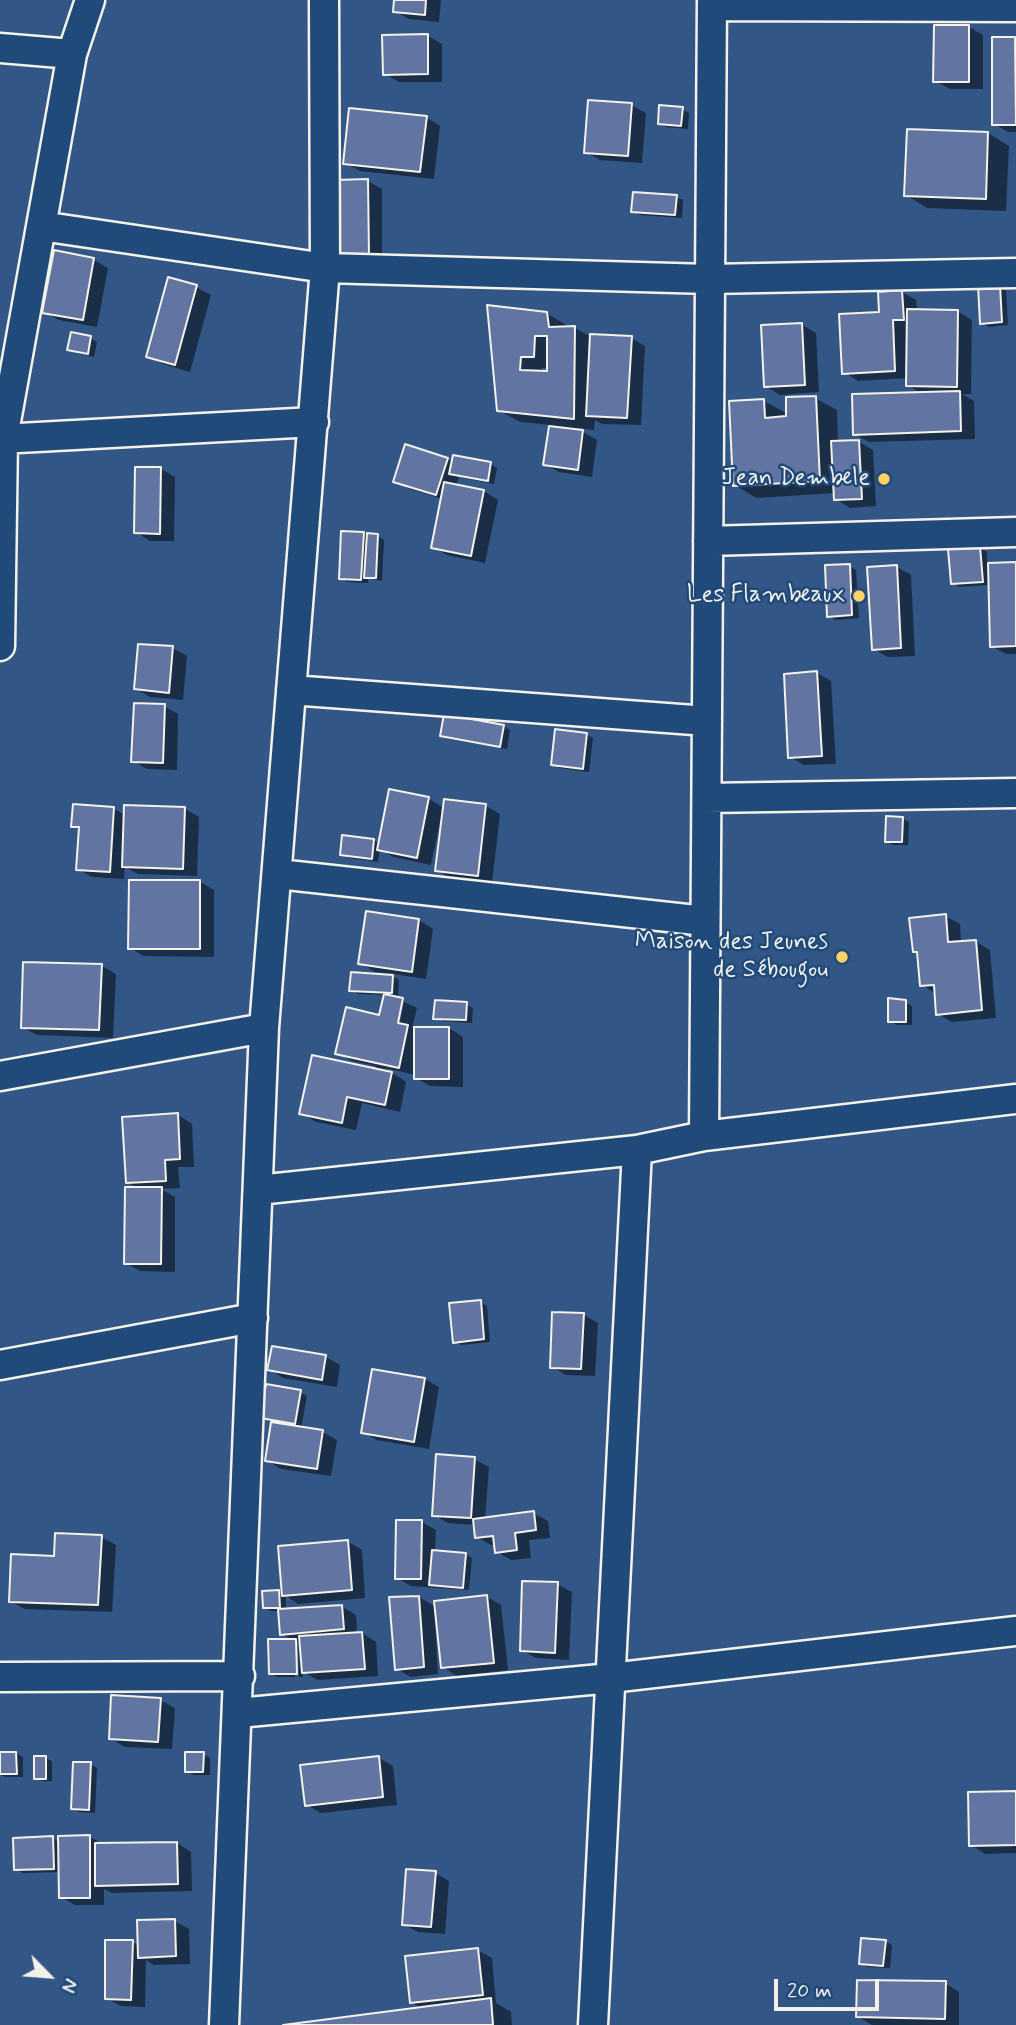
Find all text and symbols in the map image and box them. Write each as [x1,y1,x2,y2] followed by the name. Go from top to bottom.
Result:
[722,465,870,493] place label: Jean Dembele
[876,471,892,487] marker: Jean Dembele
[687,582,845,610] place label: Les Flambeaux
[851,588,867,604] marker: Les Flambeaux
[635,929,828,985] place label: Maison des Jeunes de Sébougou
[834,949,850,965] marker: Maison des Jeunes de Sébougou
[14,1941,84,2011] north arrow
[778,1966,883,2010] scale bar
[54,1974,82,1996] text: N
[787,1977,832,2005] text: 20 m

